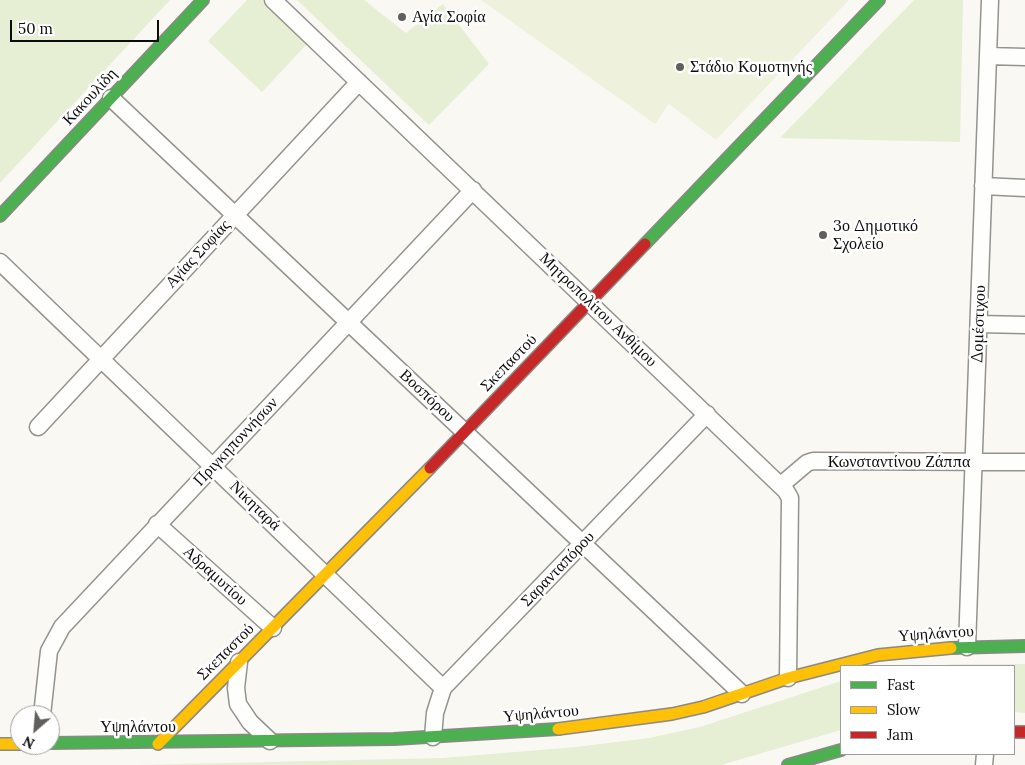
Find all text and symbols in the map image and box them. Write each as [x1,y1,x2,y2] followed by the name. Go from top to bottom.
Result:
[412,7,486,27] place label: Αγία Σοφία
[12,10,161,42] scale bar
[396,11,408,23] marker: Αγία Σοφία
[18,19,53,38] text: 50 m
[690,57,812,77] place label: Στάδιο Κομοτηνής
[674,61,686,73] marker: Στάδιο Κομοτηνής
[59,65,121,129] street label: Κακουλίδη
[162,216,234,292] street label: Αγίας Σοφίας
[833,216,918,254] place label: 3ο Δημοτικό Σχολείο
[817,229,829,241] marker: 3ο Δημοτικό Σχολείο
[535,249,661,371] street label: Μητροπολίτου Ανθίμου
[968,285,990,363] street label: Δομέστιχου
[477,330,541,396] street label: Σκεπαστού
[395,366,459,426] street label: Βοσπόρου
[190,394,282,490] street label: Πριγκηποννήσων
[828,452,970,472] street label: Κωνσταντίνου Ζάππα
[226,477,284,535] street label: Νικηταρά
[517,527,599,611] street label: Σαρανταπόρου
[179,542,251,610] street label: Αδραμυτίου
[194,620,258,684] street label: Σκεπαστού
[898,622,974,646] street label: Υψηλάντου
[840,665,1015,755] legend
[887,675,915,694] text: Fast
[887,700,920,719] text: Slow
[502,701,580,727] street label: Υψηλάντου
[10,705,60,755] north arrow
[100,717,176,737] street label: Υψηλάντου
[887,725,914,744] text: Jam
[20,732,38,753] text: N

